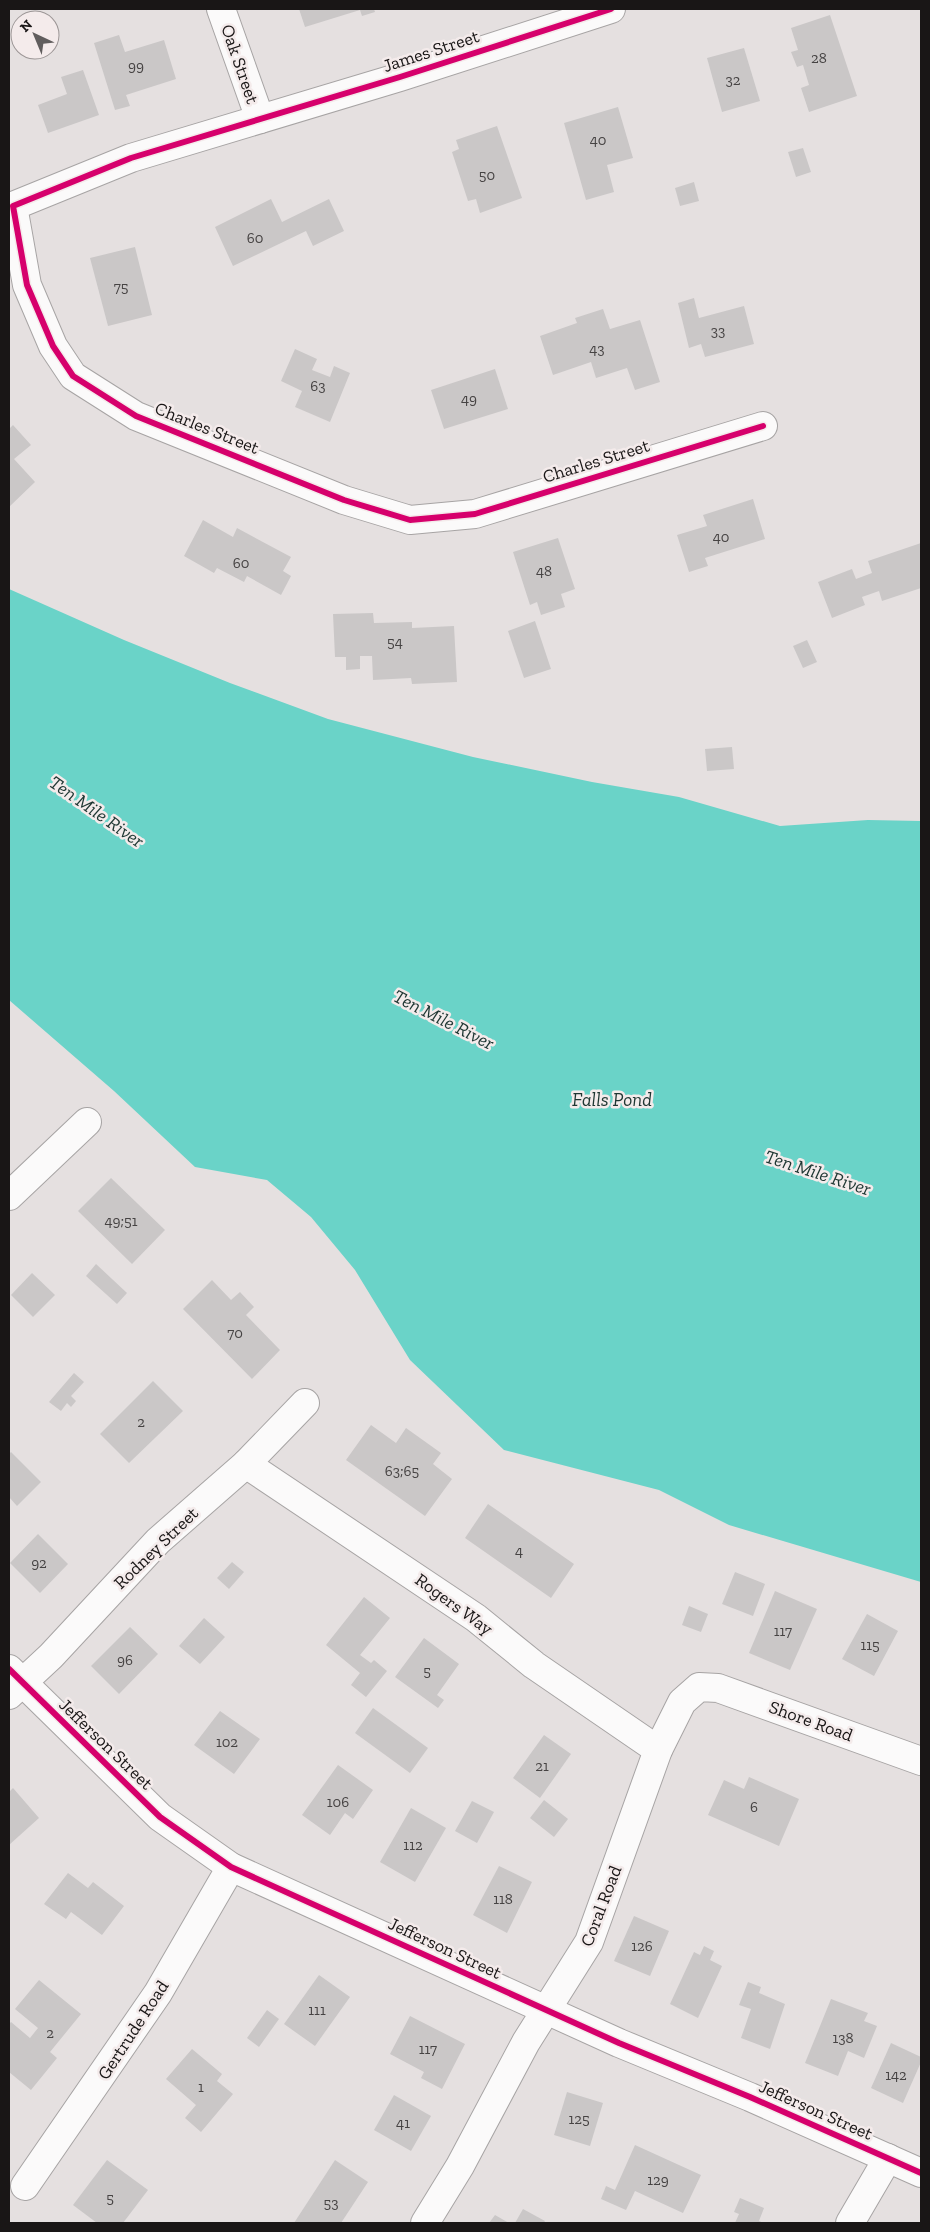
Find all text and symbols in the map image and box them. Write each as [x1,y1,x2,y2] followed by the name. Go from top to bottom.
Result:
[10,10,60,60] north arrow
[17,16,36,36] text: N
[216,21,264,107] street label: Oak Street
[380,25,482,77] street label: James Street
[811,49,827,67] house number: 28
[128,57,144,75] house number: 99
[725,71,741,89] house number: 32
[590,131,606,149] house number: 40
[479,166,495,184] house number: 50
[247,229,263,247] house number: 60
[114,278,129,296] house number: 75
[711,322,725,340] house number: 33
[589,340,605,358] house number: 43
[310,377,326,395] house number: 63
[461,390,477,408] house number: 49
[152,397,263,459] street label: Charles Street
[540,434,652,488] street label: Charles Street
[713,528,729,546] house number: 40
[233,554,249,572] house number: 60
[536,562,552,580] house number: 48
[387,633,403,651] house number: 54
[45,770,149,853] water label: Ten Mile River
[389,984,499,1055] water label: Ten Mile River
[572,1088,652,1111] water label: Falls Pond
[762,1145,874,1201] water label: Ten Mile River
[104,1212,138,1230] house number: 49;51
[227,1324,243,1342] house number: 70
[137,1413,145,1431] house number: 2
[385,1462,420,1480] house number: 63;65
[109,1502,203,1594] street label: Rodney Street
[515,1542,523,1560] house number: 4
[31,1554,47,1572] house number: 92
[411,1568,498,1640] street label: Rogers Way
[774,1622,792,1640] house number: 117
[860,1636,880,1654] house number: 115
[117,1651,133,1669] house number: 96
[423,1662,431,1680] house number: 5
[54,1694,158,1795] street label: Jefferson Street
[766,1696,856,1746] street label: Shore Road
[216,1733,238,1751] house number: 102
[535,1757,549,1775] house number: 21
[327,1793,349,1811] house number: 106
[750,1798,758,1816] house number: 6
[403,1836,423,1854] house number: 112
[576,1862,626,1949] street label: Coral Road
[493,1890,513,1908] house number: 118
[385,1912,505,1984] street label: Jefferson Street
[631,1937,653,1955] house number: 126
[93,1976,173,2084] street label: Gertrude Road
[308,2001,326,2019] house number: 111
[46,2024,54,2042] house number: 2
[832,2029,854,2047] house number: 138
[419,2040,437,2058] house number: 117
[885,2066,907,2084] house number: 142
[756,2075,877,2145] street label: Jefferson Street
[198,2078,204,2096] house number: 1
[568,2110,590,2128] house number: 125
[396,2114,410,2132] house number: 41
[647,2171,669,2189] house number: 129
[106,2189,114,2207] house number: 5
[323,2194,339,2212] house number: 53

